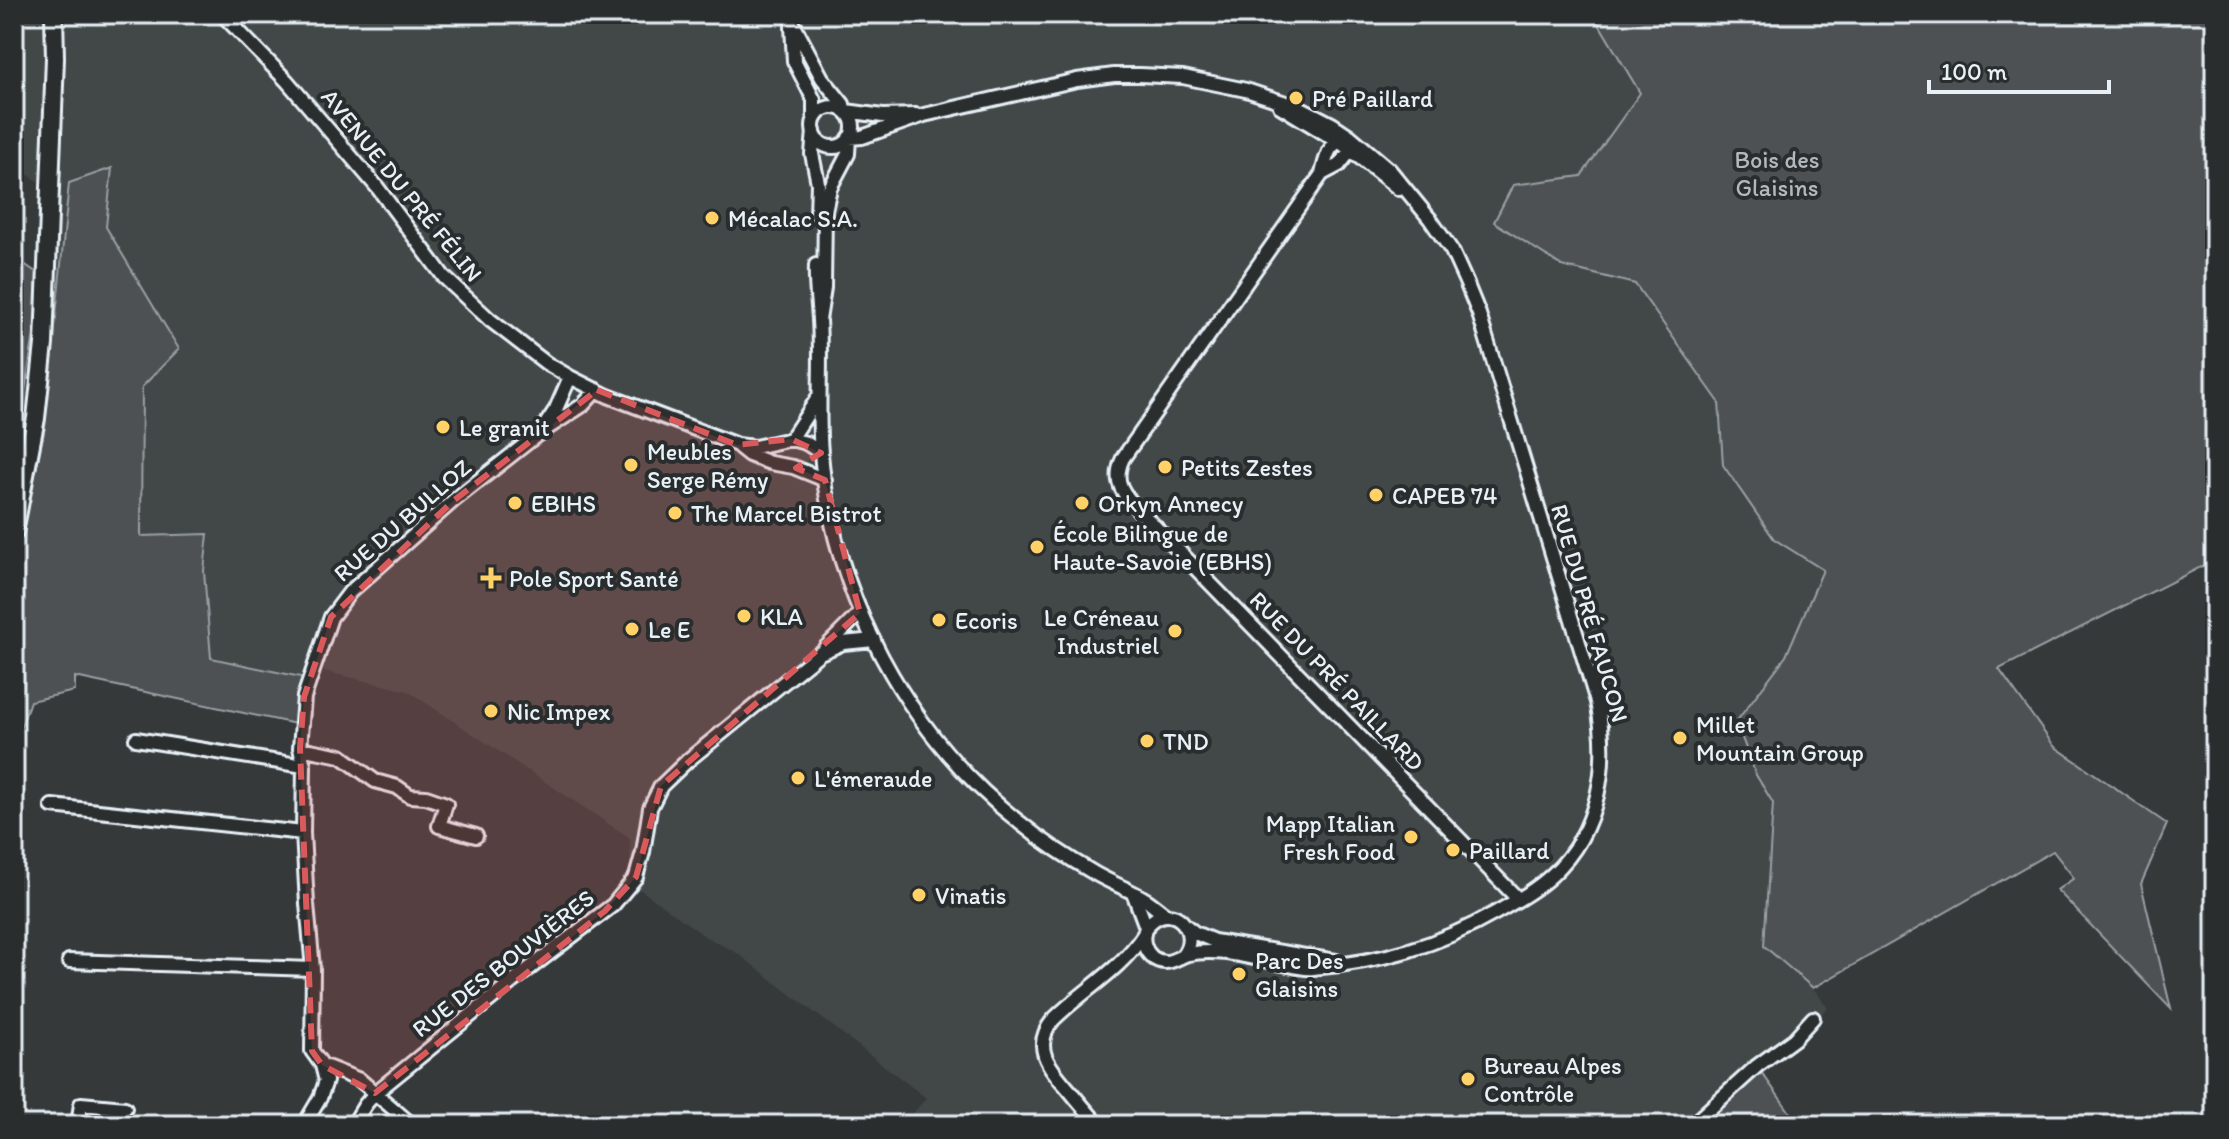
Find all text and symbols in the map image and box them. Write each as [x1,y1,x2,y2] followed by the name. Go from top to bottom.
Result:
[1929,44,2109,94] scale bar
[1941,57,2007,86] text: 100 m
[315,83,489,287] street label: AVENUE DU PRÉ FÉLIN
[1312,84,1433,113] place label: Pré Paillard
[1287,89,1305,107] marker: Pré Paillard
[1734,145,1820,202] park label: Bois des Glaisins
[728,204,858,233] place label: Mécalac S.A.
[703,209,721,227] marker: Mécalac S.A.
[459,413,550,442] place label: Le granit
[434,418,452,436] marker: Le granit
[647,437,768,494] place label: Meubles Serge Rémy
[327,452,477,588] street label: RUE DU BULLOZ
[1181,453,1313,482] place label: Petits Zestes
[622,456,640,474] marker: Meubles Serge Rémy
[1156,458,1174,476] marker: Petits Zestes
[1392,481,1497,510] place label: CAPEB 74
[1367,486,1385,504] marker: CAPEB 74
[531,489,596,518] place label: EBIHS
[1098,489,1243,518] place label: Orkyn Annecy
[506,494,524,512] marker: EBIHS
[1073,494,1091,512] marker: Orkyn Annecy
[691,499,882,528] place label: The Marcel Bistrot
[1545,501,1635,725] street label: RUE DU PRÉ FAUCON
[666,504,684,522] marker: The Marcel Bistrot
[1053,519,1272,576] place label: École Bilingue de Haute-Savoie (EBHS)
[1028,538,1046,556] marker: École Bilingue de Haute-Savoie (EBHS)
[509,564,679,593] place label: Pole Sport Santé
[480,567,502,589] marker: Pole Sport Santé
[1244,585,1430,777] street label: RUE DU PRÉ PAILLARD
[760,602,803,631] place label: KLA
[1044,603,1159,660] place label: Le Créneau Industriel
[955,606,1018,635] place label: Ecoris
[735,607,753,625] marker: KLA
[930,611,948,629] marker: Ecoris
[648,615,690,644] place label: Le E
[623,620,641,638] marker: Le E
[1166,622,1184,640] marker: Le Créneau Industriel
[507,697,610,726] place label: Nic Impex
[482,702,500,720] marker: Nic Impex
[1696,710,1864,767] place label: Millet Mountain Group
[1163,727,1209,756] place label: TND
[1671,729,1689,747] marker: Millet Mountain Group
[1138,732,1156,750] marker: TND
[814,764,932,793] place label: L'émeraude
[789,769,807,787] marker: L'émeraude
[1266,809,1395,866] place label: Mapp Italian Fresh Food
[1402,828,1420,846] marker: Mapp Italian Fresh Food
[1469,836,1549,865] place label: Paillard
[1444,841,1462,859] marker: Paillard
[935,881,1007,910] place label: Vinatis
[406,883,600,1043] street label: RUE DES BOUVIÈRES
[910,886,928,904] marker: Vinatis
[1255,946,1344,1003] place label: Parc Des Glaisins
[1230,965,1248,983] marker: Parc Des Glaisins
[1484,1051,1622,1108] place label: Bureau Alpes Contrôle
[1459,1070,1477,1088] marker: Bureau Alpes Contrôle

